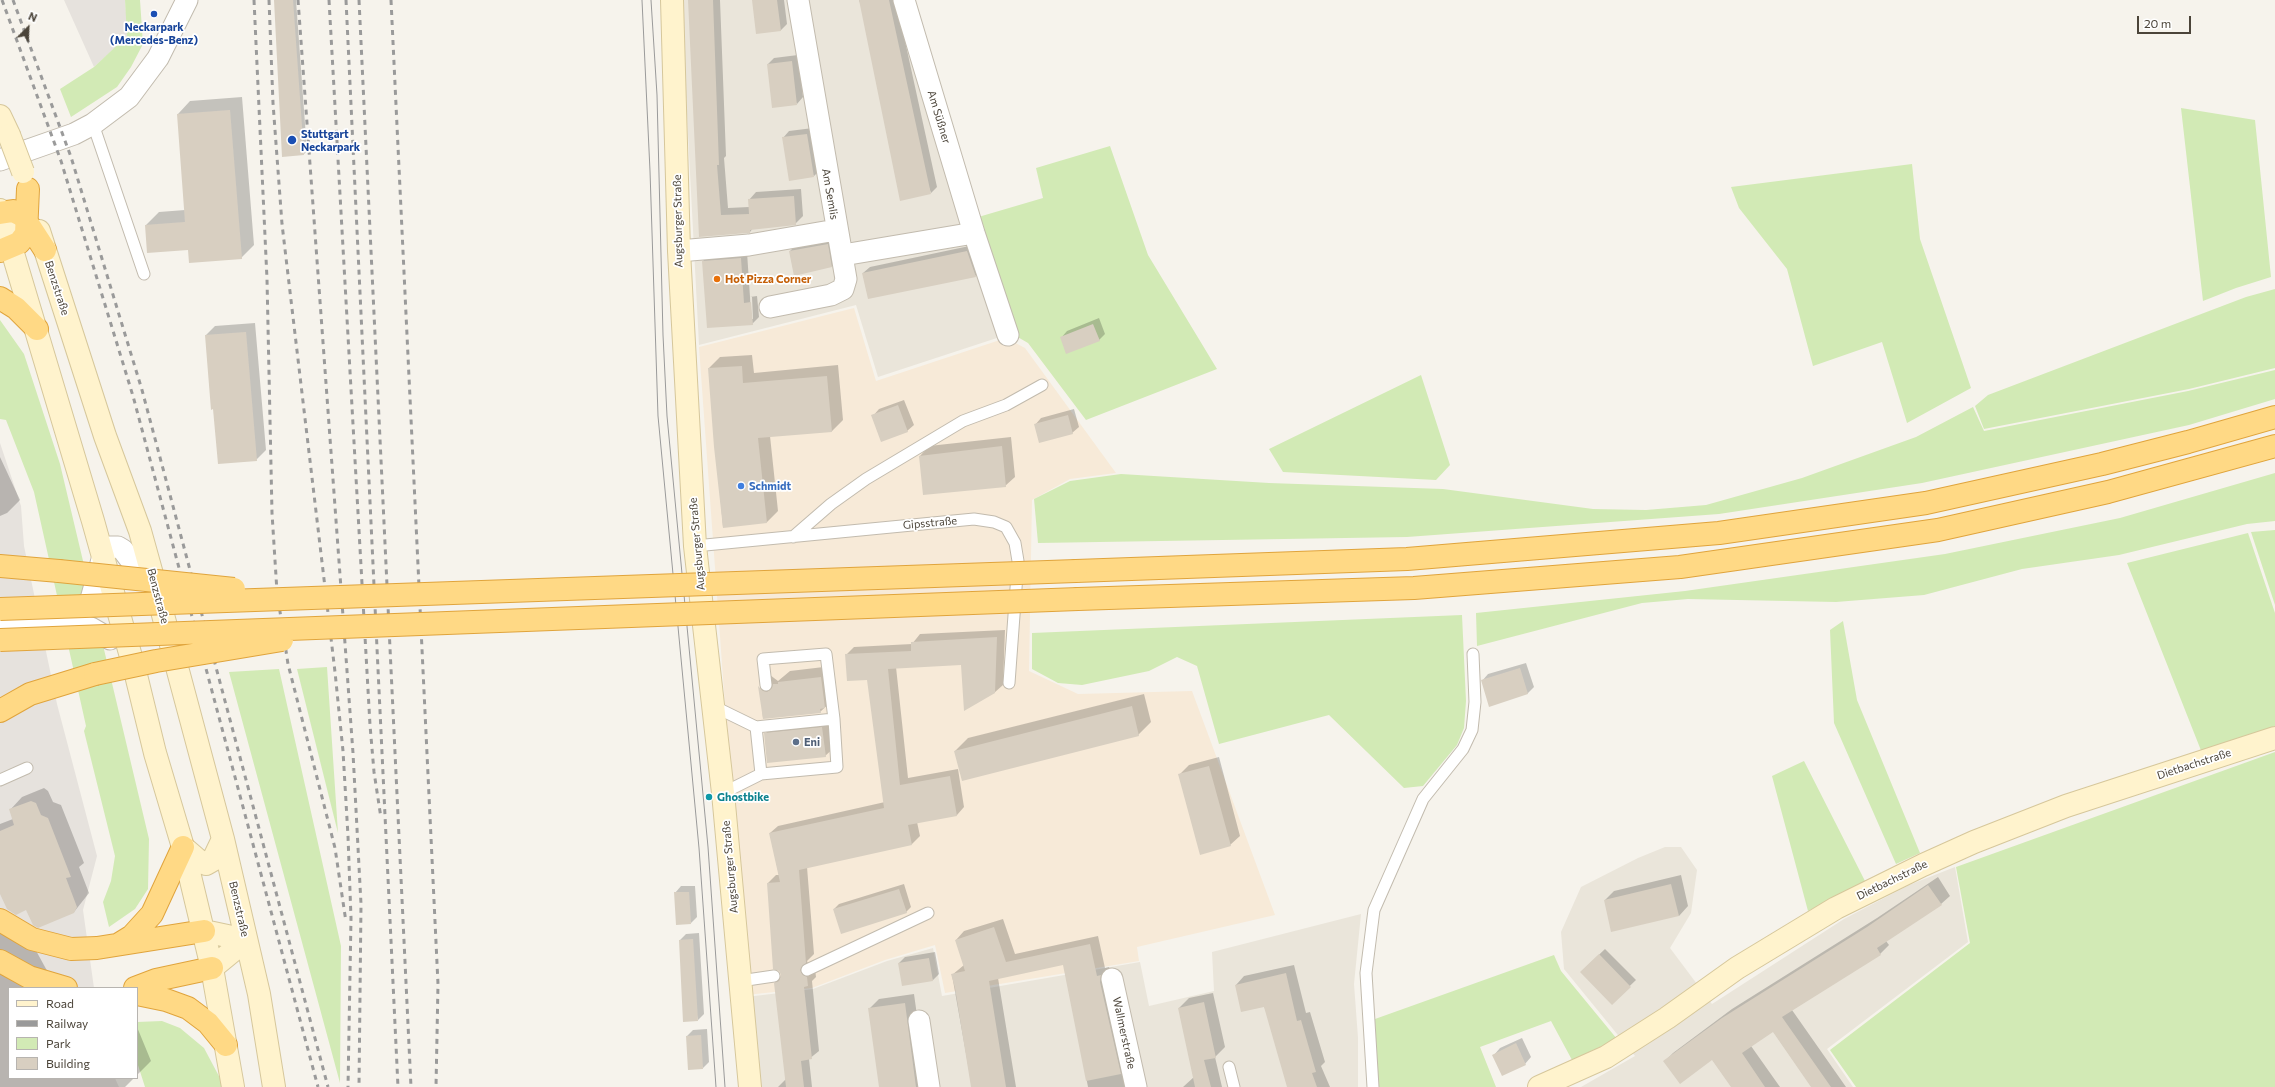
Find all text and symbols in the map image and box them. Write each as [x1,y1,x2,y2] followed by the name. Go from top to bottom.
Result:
[8,8,48,48] north arrow
[2139,8,2193,34] scale bar
[27,9,39,24] text: N
[149,9,159,19] marker: Neckarpark (Mercedes-Benz)
[2144,16,2171,30] text: 20 m
[110,20,198,46] place label: Neckarpark (Mercedes-Benz)
[925,89,953,145] street label: Am Süßner
[301,127,360,153] place label: Stuttgart Neckarpark
[286,134,298,146] marker: Stuttgart Neckarpark
[819,167,841,221] street label: Am Semlis
[671,174,685,268] street label: Augsburger Straße
[42,259,72,317] street label: Benzstraße
[725,272,811,286] place label: Hot Pizza Corner
[712,274,722,284] marker: Hot Pizza Corner
[749,479,791,493] place label: Schmidt
[736,481,746,491] marker: Schmidt
[686,497,708,591] street label: Augsburger Straße
[902,514,958,532] street label: Gipsstraße
[144,567,172,625] street label: Benzstraße
[804,735,820,749] place label: Eni
[791,737,801,747] marker: Eni
[2155,746,2233,782] street label: Dietbachstraße
[717,790,769,804] place label: Ghostbike
[704,792,714,802] marker: Ghostbike
[719,820,741,914] street label: Augsburger Straße
[1854,857,1930,903] street label: Dietbachstraße
[226,880,252,938] street label: Benzstraße
[8,987,138,1079] legend
[46,996,74,1010] text: Road
[1110,996,1138,1070] street label: Wallmerstraße
[46,1016,88,1030] text: Railway
[46,1036,71,1050] text: Park
[46,1056,90,1070] text: Building

